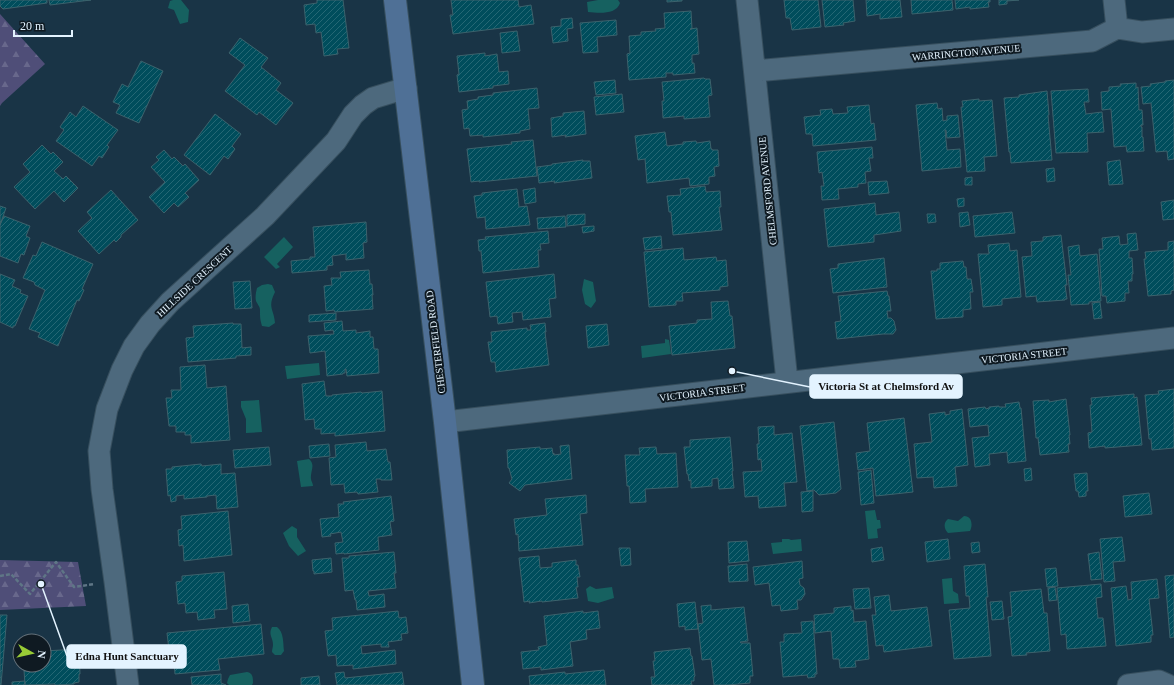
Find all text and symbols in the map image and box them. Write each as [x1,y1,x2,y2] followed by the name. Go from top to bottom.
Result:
[14,12,72,38] scale bar
[20,19,45,33] text: 20 m
[911,42,1021,63] street label: WARRINGTON AVENUE
[756,136,779,246] street label: CHELMSFORD AVENUE
[155,244,234,319] street label: HILLSIDE CRESCENT
[424,290,447,394] street label: CHESTERFIELD ROAD
[981,346,1068,365] street label: VICTORIA STREET
[810,375,962,398] callout: Victoria St at Chelmsford Av
[818,380,954,392] text: Victoria St at Chelmsford Av
[659,382,746,403] street label: VICTORIA STREET
[12,633,52,673] north arrow
[67,645,186,668] callout: Edna Hunt Sanctuary
[35,650,48,659] text: N
[75,650,179,662] text: Edna Hunt Sanctuary

